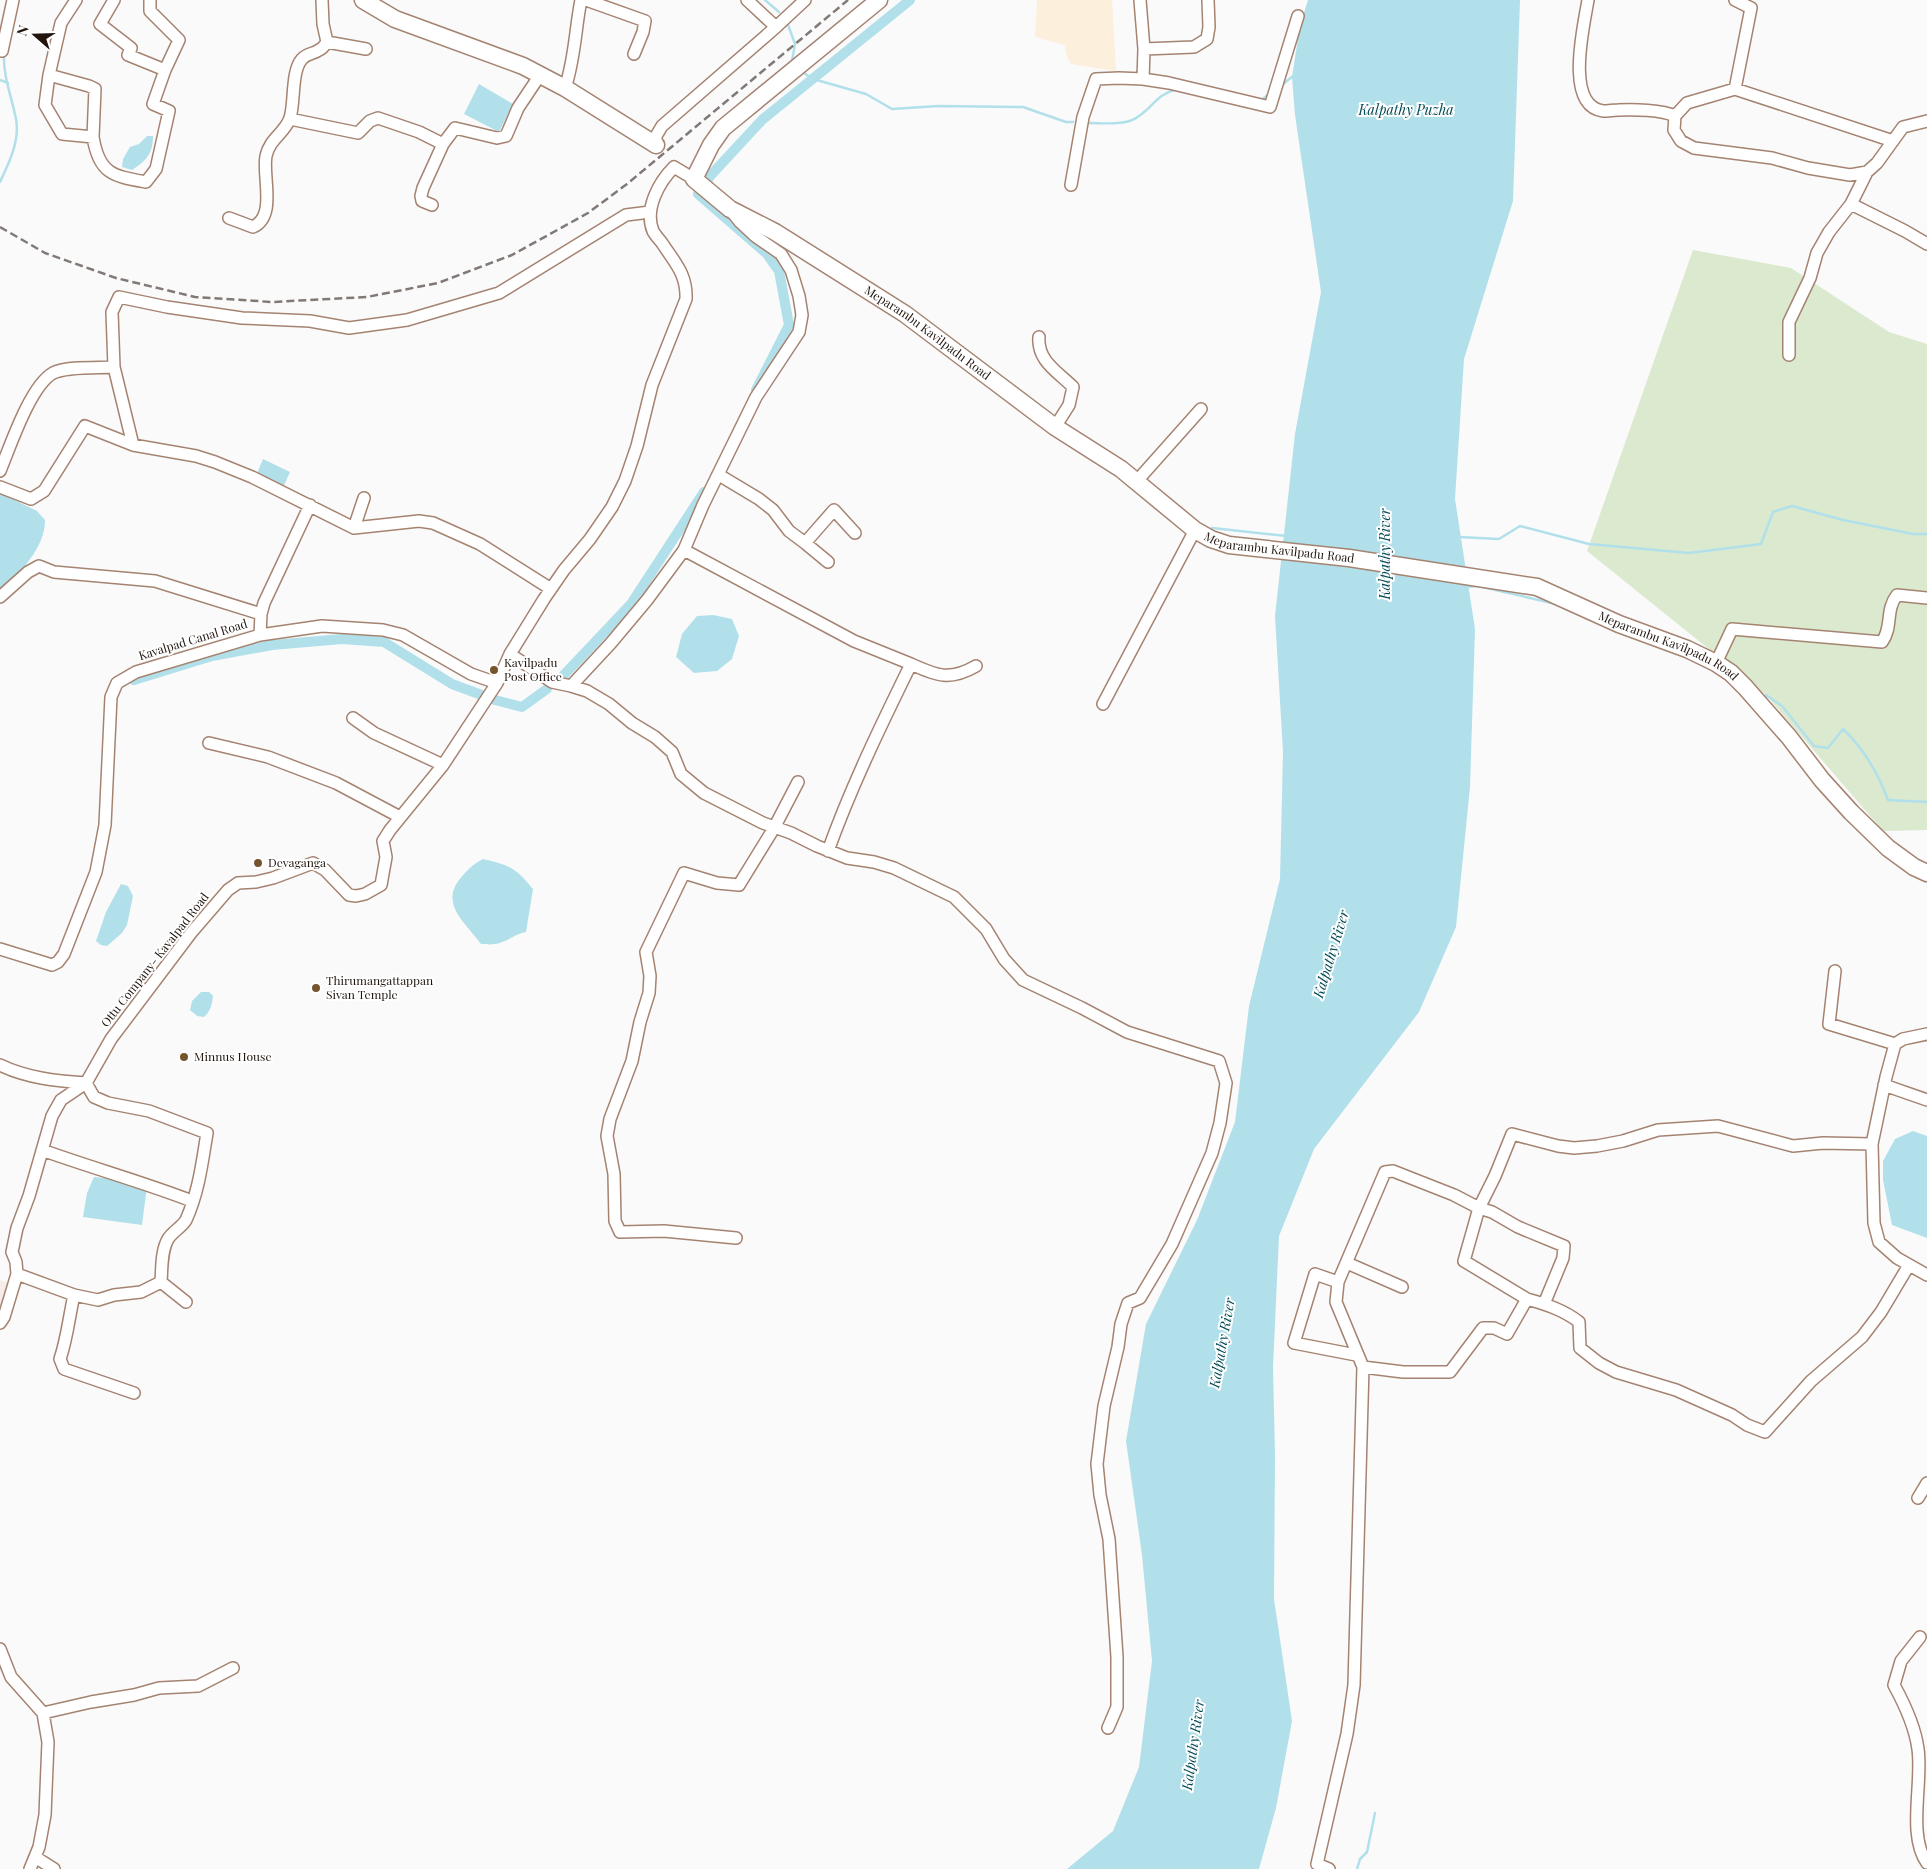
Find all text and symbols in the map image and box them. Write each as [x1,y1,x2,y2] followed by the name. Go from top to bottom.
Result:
[10,10,60,60] north arrow
[12,22,33,38] text: N
[1357,100,1454,119] water label: Kalpathy Puzha
[862,281,994,383] street label: Meparambu Kavilpadu Road
[1375,508,1394,600] water label: Kalpathy River
[1201,528,1356,566] street label: Meparambu Kavilpadu Road
[1596,607,1743,683] street label: Meparambu Kavilpadu Road
[136,615,249,663] street label: Kavalpad Canal Road
[504,654,562,684] place label: Kavilpadu Post Office
[488,664,500,676] marker: Kavilpadu Post Office
[268,854,326,870] place label: Devaganga
[252,857,264,869] marker: Devaganga
[97,889,212,1030] street label: Ottu Company- Kavalpad Road
[1308,907,1353,1001] water label: Kalpathy River
[326,972,433,1002] place label: Thirumangattappan Sivan Temple
[310,982,322,994] marker: Thirumangattappan Sivan Temple
[194,1048,271,1064] place label: Minnus House
[178,1051,190,1063] marker: Minnus House
[1204,1296,1239,1390] water label: Kalpathy River
[1177,1698,1208,1792] water label: Kalpathy River

